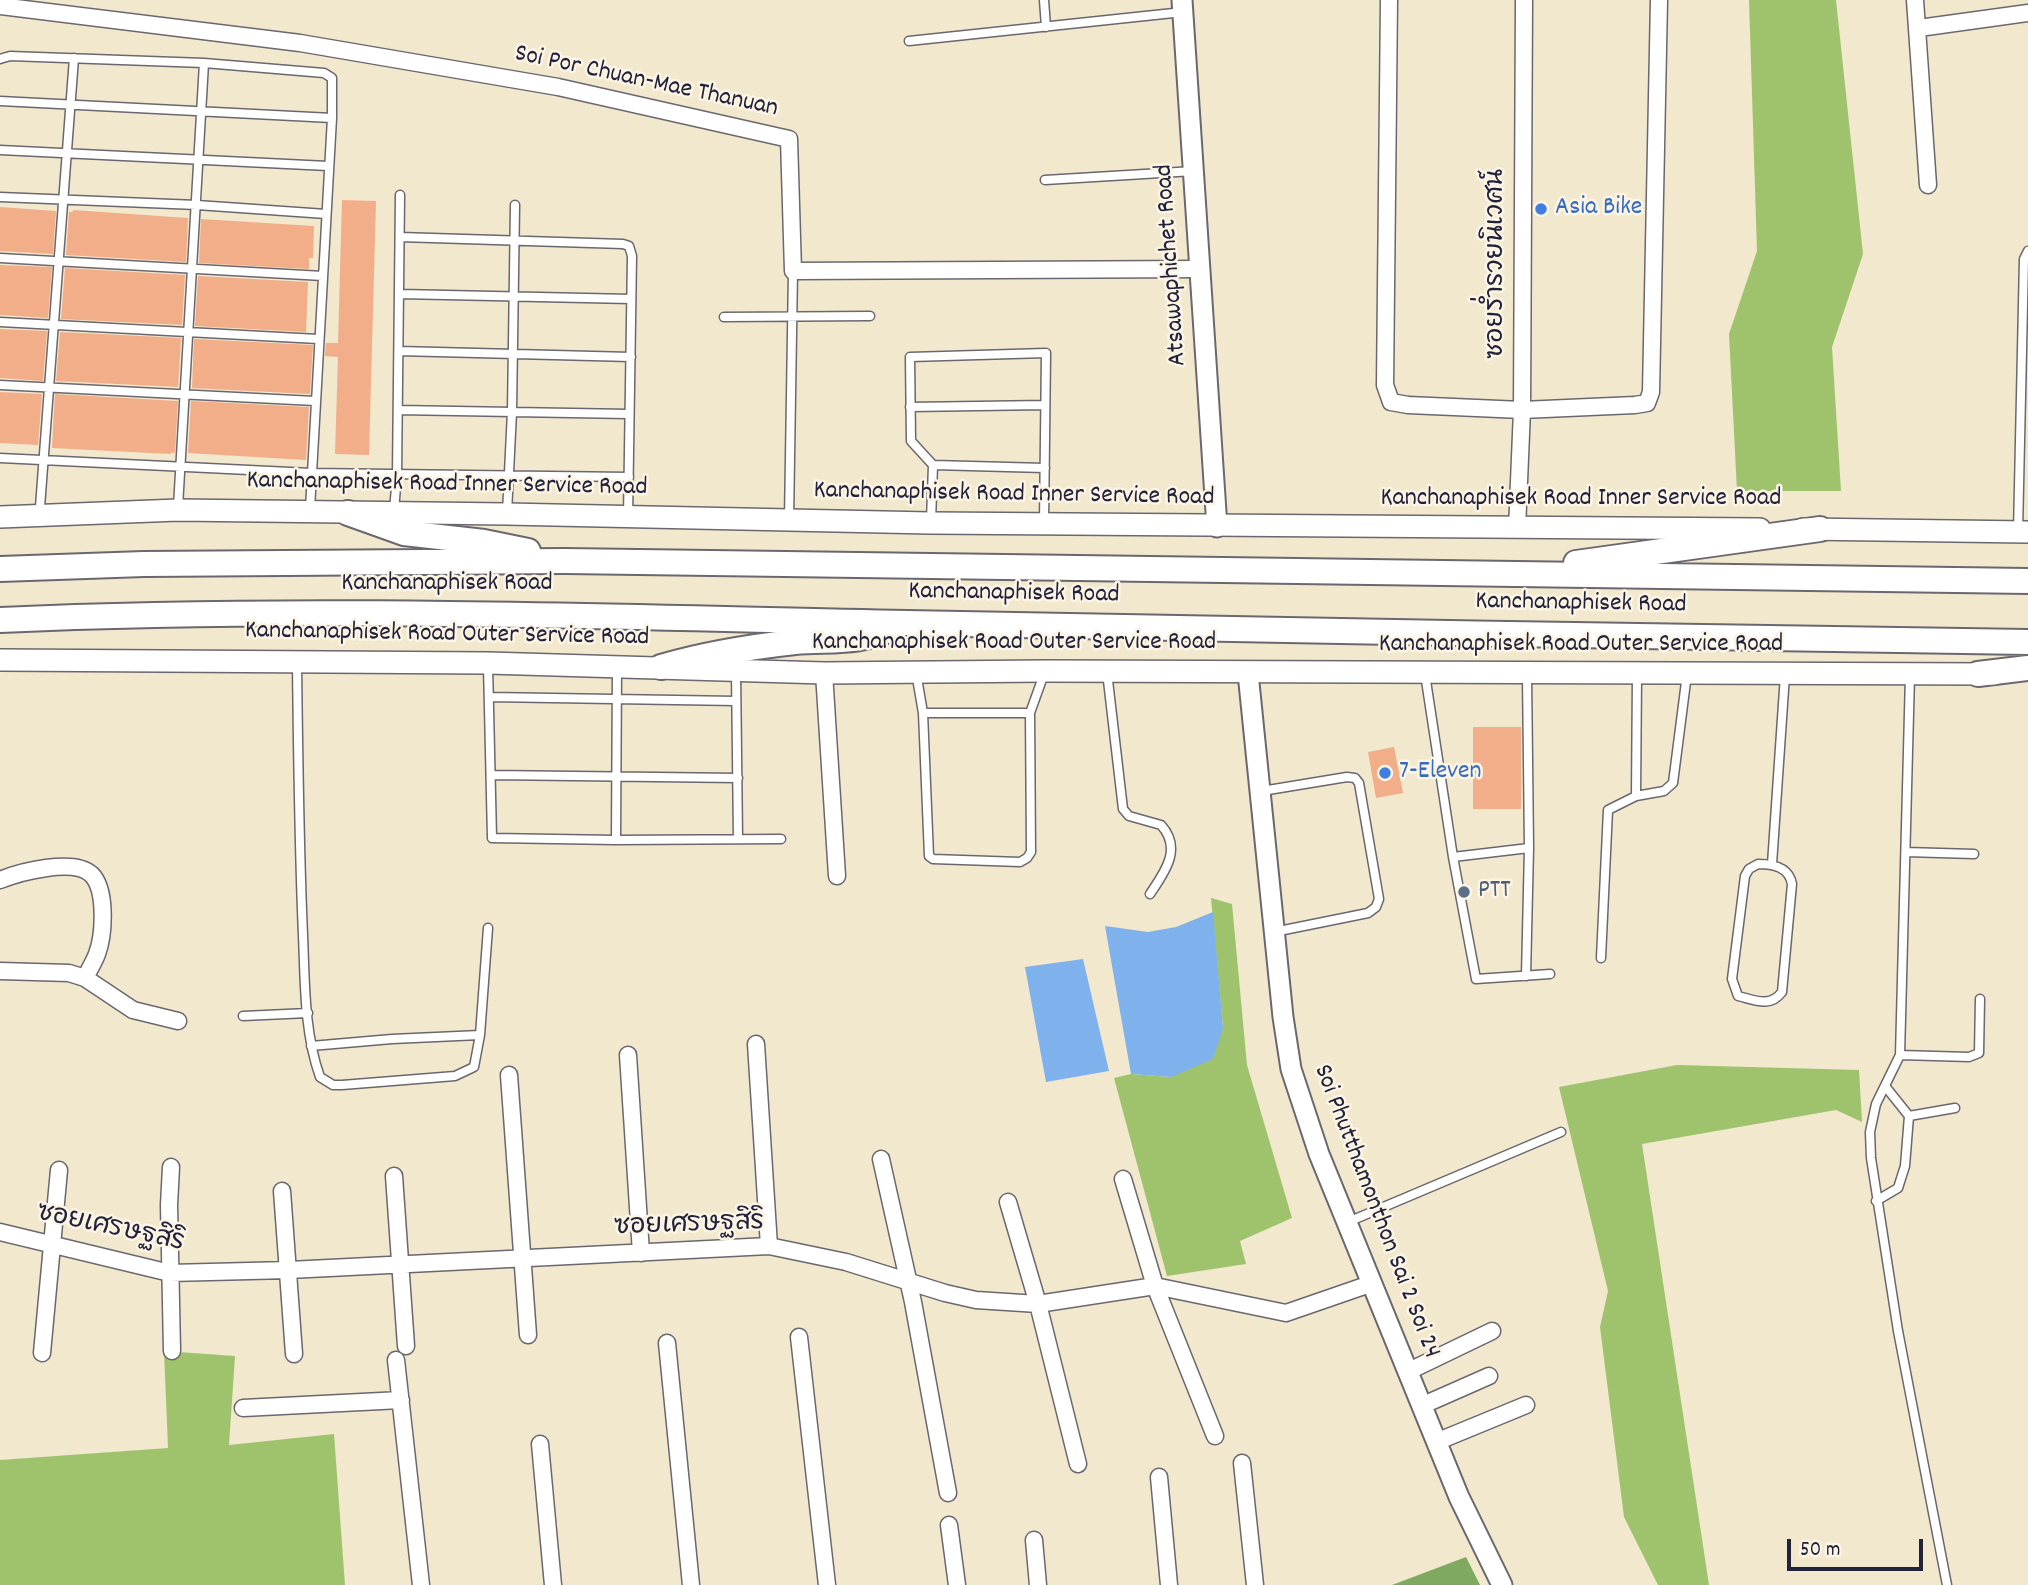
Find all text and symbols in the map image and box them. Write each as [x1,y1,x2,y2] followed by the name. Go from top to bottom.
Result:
[511,40,781,126] street label: Soi Por Chuan-Mae Thanuan
[1150,163,1196,367] street label: Atsawaphichet Road
[1482,169,1514,359] street label: ซอยร่ำรวยนิเวศน์
[1555,193,1642,225] place label: Asia Bike
[1533,201,1549,217] marker: Asia Bike
[246,467,648,505] street label: Kanchanaphisek Road Inner Service Road
[813,477,1215,515] street label: Kanchanaphisek Road Inner Service Road
[1381,484,1781,516] street label: Kanchanaphisek Road Inner Service Road
[341,569,553,601] street label: Kanchanaphisek Road
[908,578,1120,612] street label: Kanchanaphisek Road
[1475,588,1687,622] street label: Kanchanaphisek Road
[244,617,650,655] street label: Kanchanaphisek Road Outer Service Road
[812,628,1216,660] street label: Kanchanaphisek Road Outer Service Road
[1379,630,1783,662] street label: Kanchanaphisek Road Outer Service Road
[1399,757,1482,789] place label: 7-Eleven
[1377,765,1393,781] marker: 7-Eleven
[1478,876,1511,908] place label: PTT
[1456,884,1472,900] marker: PTT
[1305,1061,1445,1363] street label: Soi Phutthamonthon Sai 2 Soi 24
[33,1199,187,1261] street label: ซอยเศรษฐสิริ
[613,1209,765,1245] street label: ซอยเศรษฐสิริ
[1790,1526,1926,1570] scale bar
[1800,1536,1840,1566] text: 50 m

